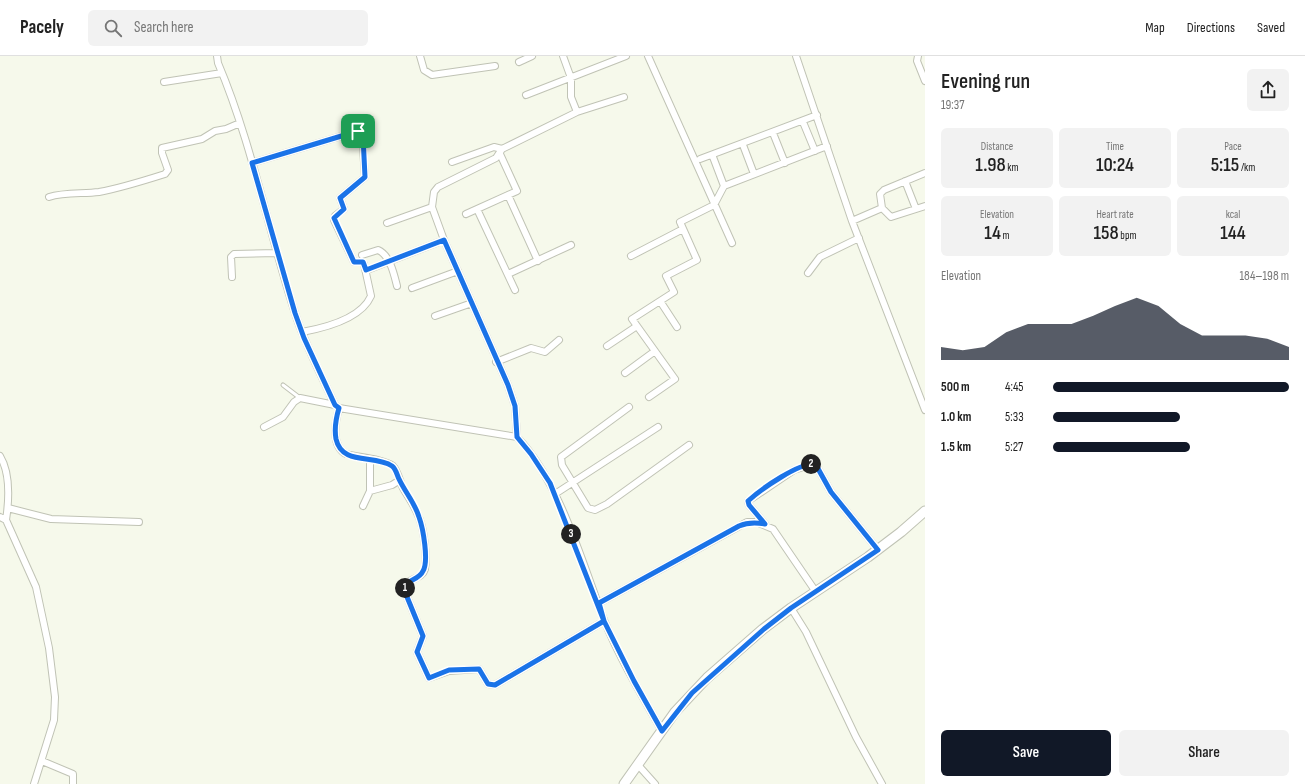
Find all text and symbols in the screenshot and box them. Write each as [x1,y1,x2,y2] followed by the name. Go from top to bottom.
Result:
[88,10,368,46] search box
[20,16,64,39] text: Pacely
[102,17,124,39] icon: search
[134,18,194,37] text: Search here
[1145,19,1165,36] text: Map
[1187,19,1235,36] text: Directions
[1257,19,1285,36] text: Saved
[941,68,1030,95] text: Evening run
[1247,69,1289,111] button: share
[941,97,964,113] text: 19:37
[341,114,375,148] pin
[347,120,369,142] icon: arrive
[981,140,1013,153] text: Distance
[1106,140,1124,153] text: Time
[1224,140,1242,153] text: Pace
[975,153,1006,177] text: 1.98
[1096,153,1134,177] text: 10:24
[1211,153,1239,177] text: 5:15
[1006,161,1019,174] text: km
[1239,161,1255,174] text: /km
[980,208,1014,221] text: Elevation
[1096,208,1134,221] text: Heart rate
[1226,208,1240,221] text: kcal
[984,221,1001,245] text: 14
[1093,221,1119,245] text: 158
[1220,221,1246,245] text: 144
[1001,229,1010,242] text: m
[1119,229,1137,242] text: bpm
[941,268,981,284] text: Elevation
[1239,268,1289,284] text: 184–198 m
[941,379,970,395] text: 500 m
[1005,379,1024,395] text: 4:45
[941,409,971,425] text: 1.0 km
[1005,409,1024,425] text: 5:33
[941,439,971,455] text: 1.5 km
[1005,439,1023,455] text: 5:27
[801,454,821,474] pin: 2
[809,457,813,470] text: 2
[561,524,581,544] pin: 3
[569,527,573,540] text: 3
[395,578,415,598] pin: 1
[403,581,407,594] text: 1
[941,730,1111,776] button: Save
[1119,730,1289,776] button: Share

